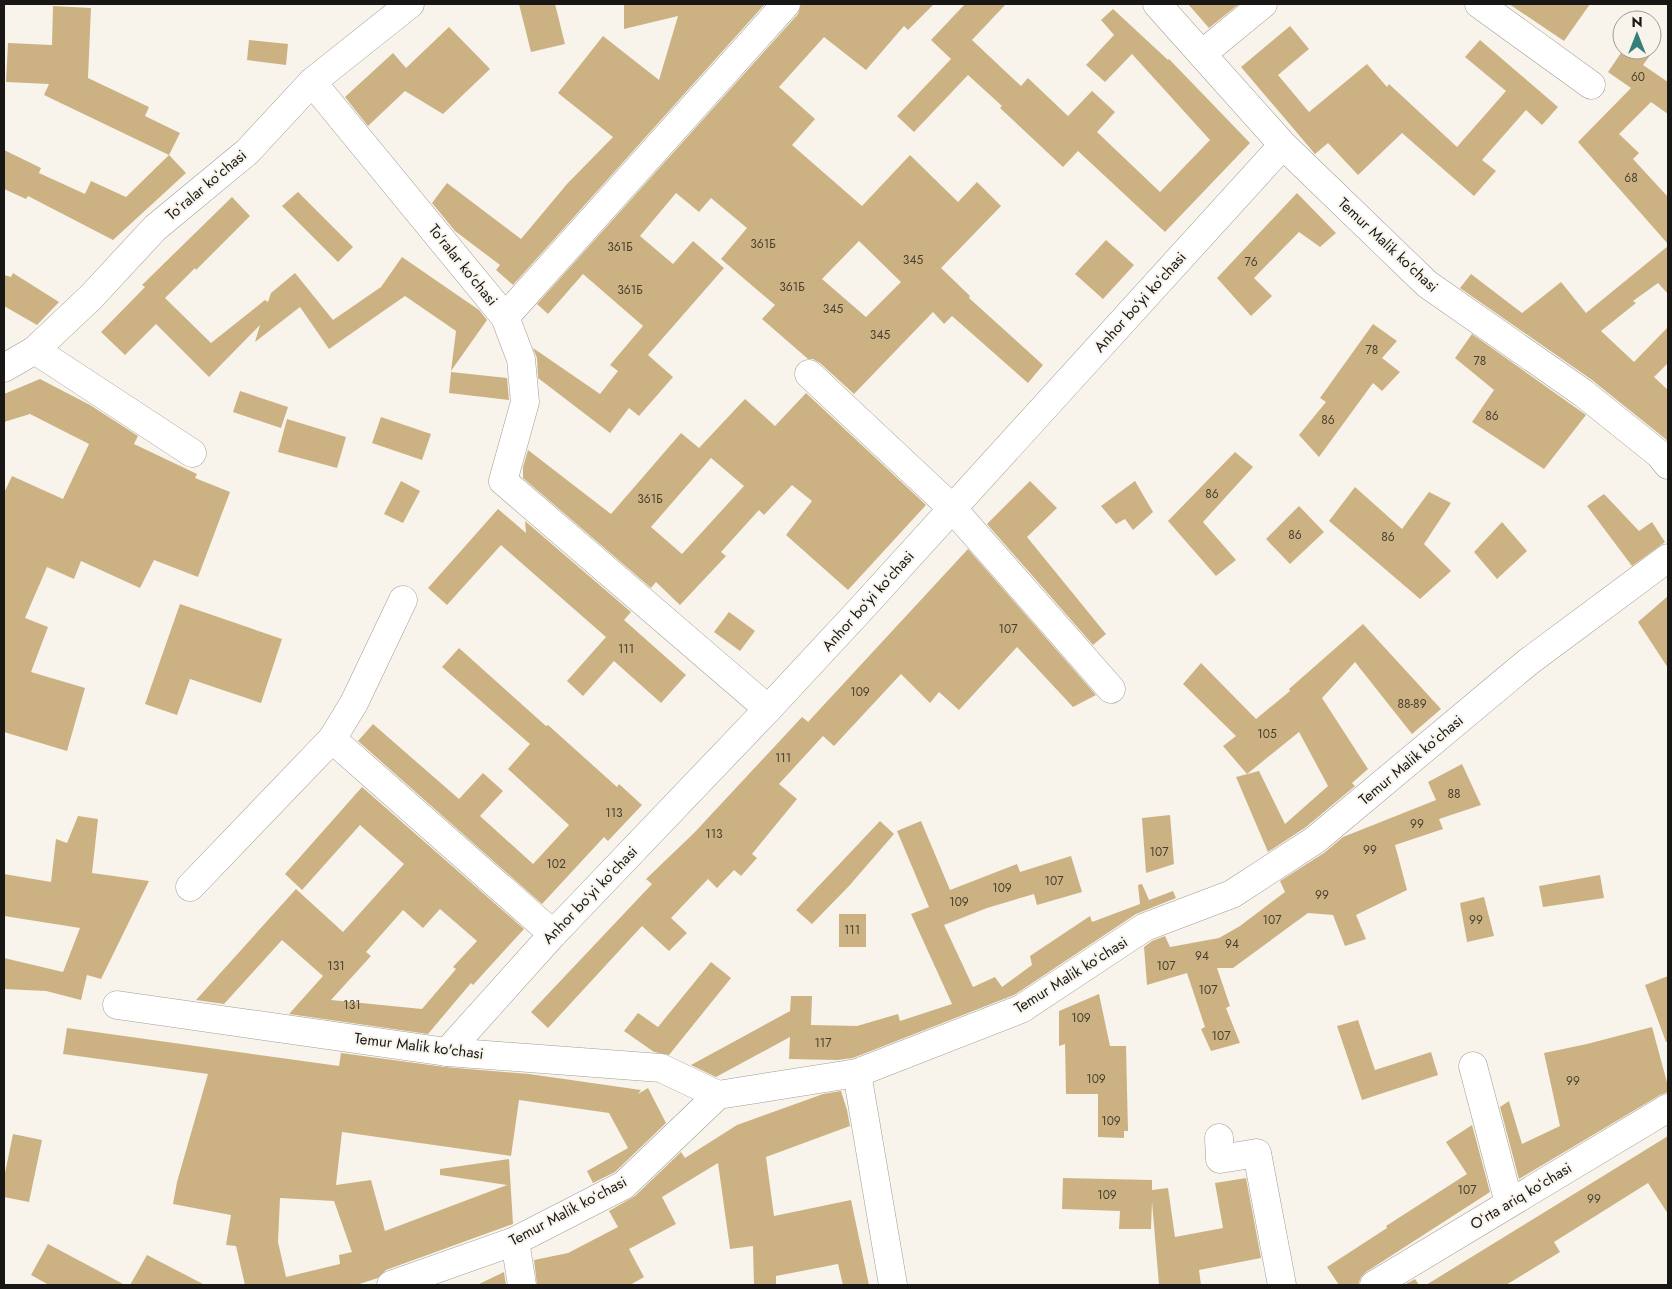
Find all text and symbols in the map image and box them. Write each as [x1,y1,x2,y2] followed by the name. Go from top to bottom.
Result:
[1612,10,1662,60] north arrow
[1631,12,1643,32] text: N
[1631,68,1645,86] house number: 60
[161,145,251,225] street label: Toʻralar koʻchasi
[1624,169,1638,187] house number: 68
[1333,193,1443,297] street label: Temur Malik ko'chasi
[423,220,503,310] street label: To'ralar ko'chasi
[750,235,776,253] house number: 361Б
[607,238,633,256] house number: 361Б
[1089,247,1191,357] street label: Anhor boʻyi koʻchasi
[903,251,923,269] house number: 345
[1244,253,1258,271] house number: 76
[779,278,805,296] house number: 361Б
[617,281,643,299] house number: 361Б
[823,300,843,318] house number: 345
[870,326,890,344] house number: 345
[1366,341,1378,359] house number: 78
[1474,352,1486,370] house number: 78
[1485,407,1499,425] house number: 86
[1321,411,1335,429] house number: 86
[1205,485,1219,503] house number: 86
[637,490,663,508] house number: 361Б
[1288,526,1302,544] house number: 86
[1381,528,1395,546] house number: 86
[817,546,919,656] street label: Anhor boʻyi koʻchasi
[999,620,1018,638] house number: 107
[618,640,634,658] house number: 111
[850,683,870,701] house number: 109
[1397,695,1427,713] house number: 88-89
[1354,710,1468,810] street label: Temur Malik koʻchasi
[1257,725,1277,743] house number: 105
[775,749,791,767] house number: 111
[1447,785,1461,803] house number: 88
[605,804,623,822] house number: 113
[1410,815,1424,833] house number: 99
[705,825,723,843] house number: 113
[537,841,643,949] street label: Anhor boʻyi koʻchasi
[1363,841,1377,859] house number: 99
[1150,843,1169,861] house number: 107
[546,855,566,873] house number: 102
[1045,872,1064,890] house number: 107
[992,879,1012,897] house number: 109
[1315,886,1329,904] house number: 99
[949,893,969,911] house number: 109
[1263,911,1282,929] house number: 107
[1469,911,1483,929] house number: 99
[844,921,860,939] house number: 111
[1010,931,1132,1019] street label: Temur Malik koʻchasi
[1225,935,1239,953] house number: 94
[1195,947,1209,965] house number: 94
[327,957,345,975] house number: 131
[1157,957,1176,975] house number: 107
[1199,981,1218,999] house number: 107
[343,996,361,1014] house number: 131
[1071,1009,1091,1027] house number: 109
[353,1027,485,1065] street label: Temur Malik ko'chasi
[1212,1027,1231,1045] house number: 107
[814,1034,832,1052] house number: 117
[1086,1070,1106,1088] house number: 109
[1566,1072,1580,1090] house number: 99
[1101,1112,1121,1130] house number: 109
[1466,1157,1576,1235] street label: Oʻrta ariq koʻchasi
[505,1171,631,1251] street label: Temur Malik koʻchasi
[1458,1181,1477,1199] house number: 107
[1097,1186,1117,1204] house number: 109
[1587,1190,1601,1208] house number: 99

